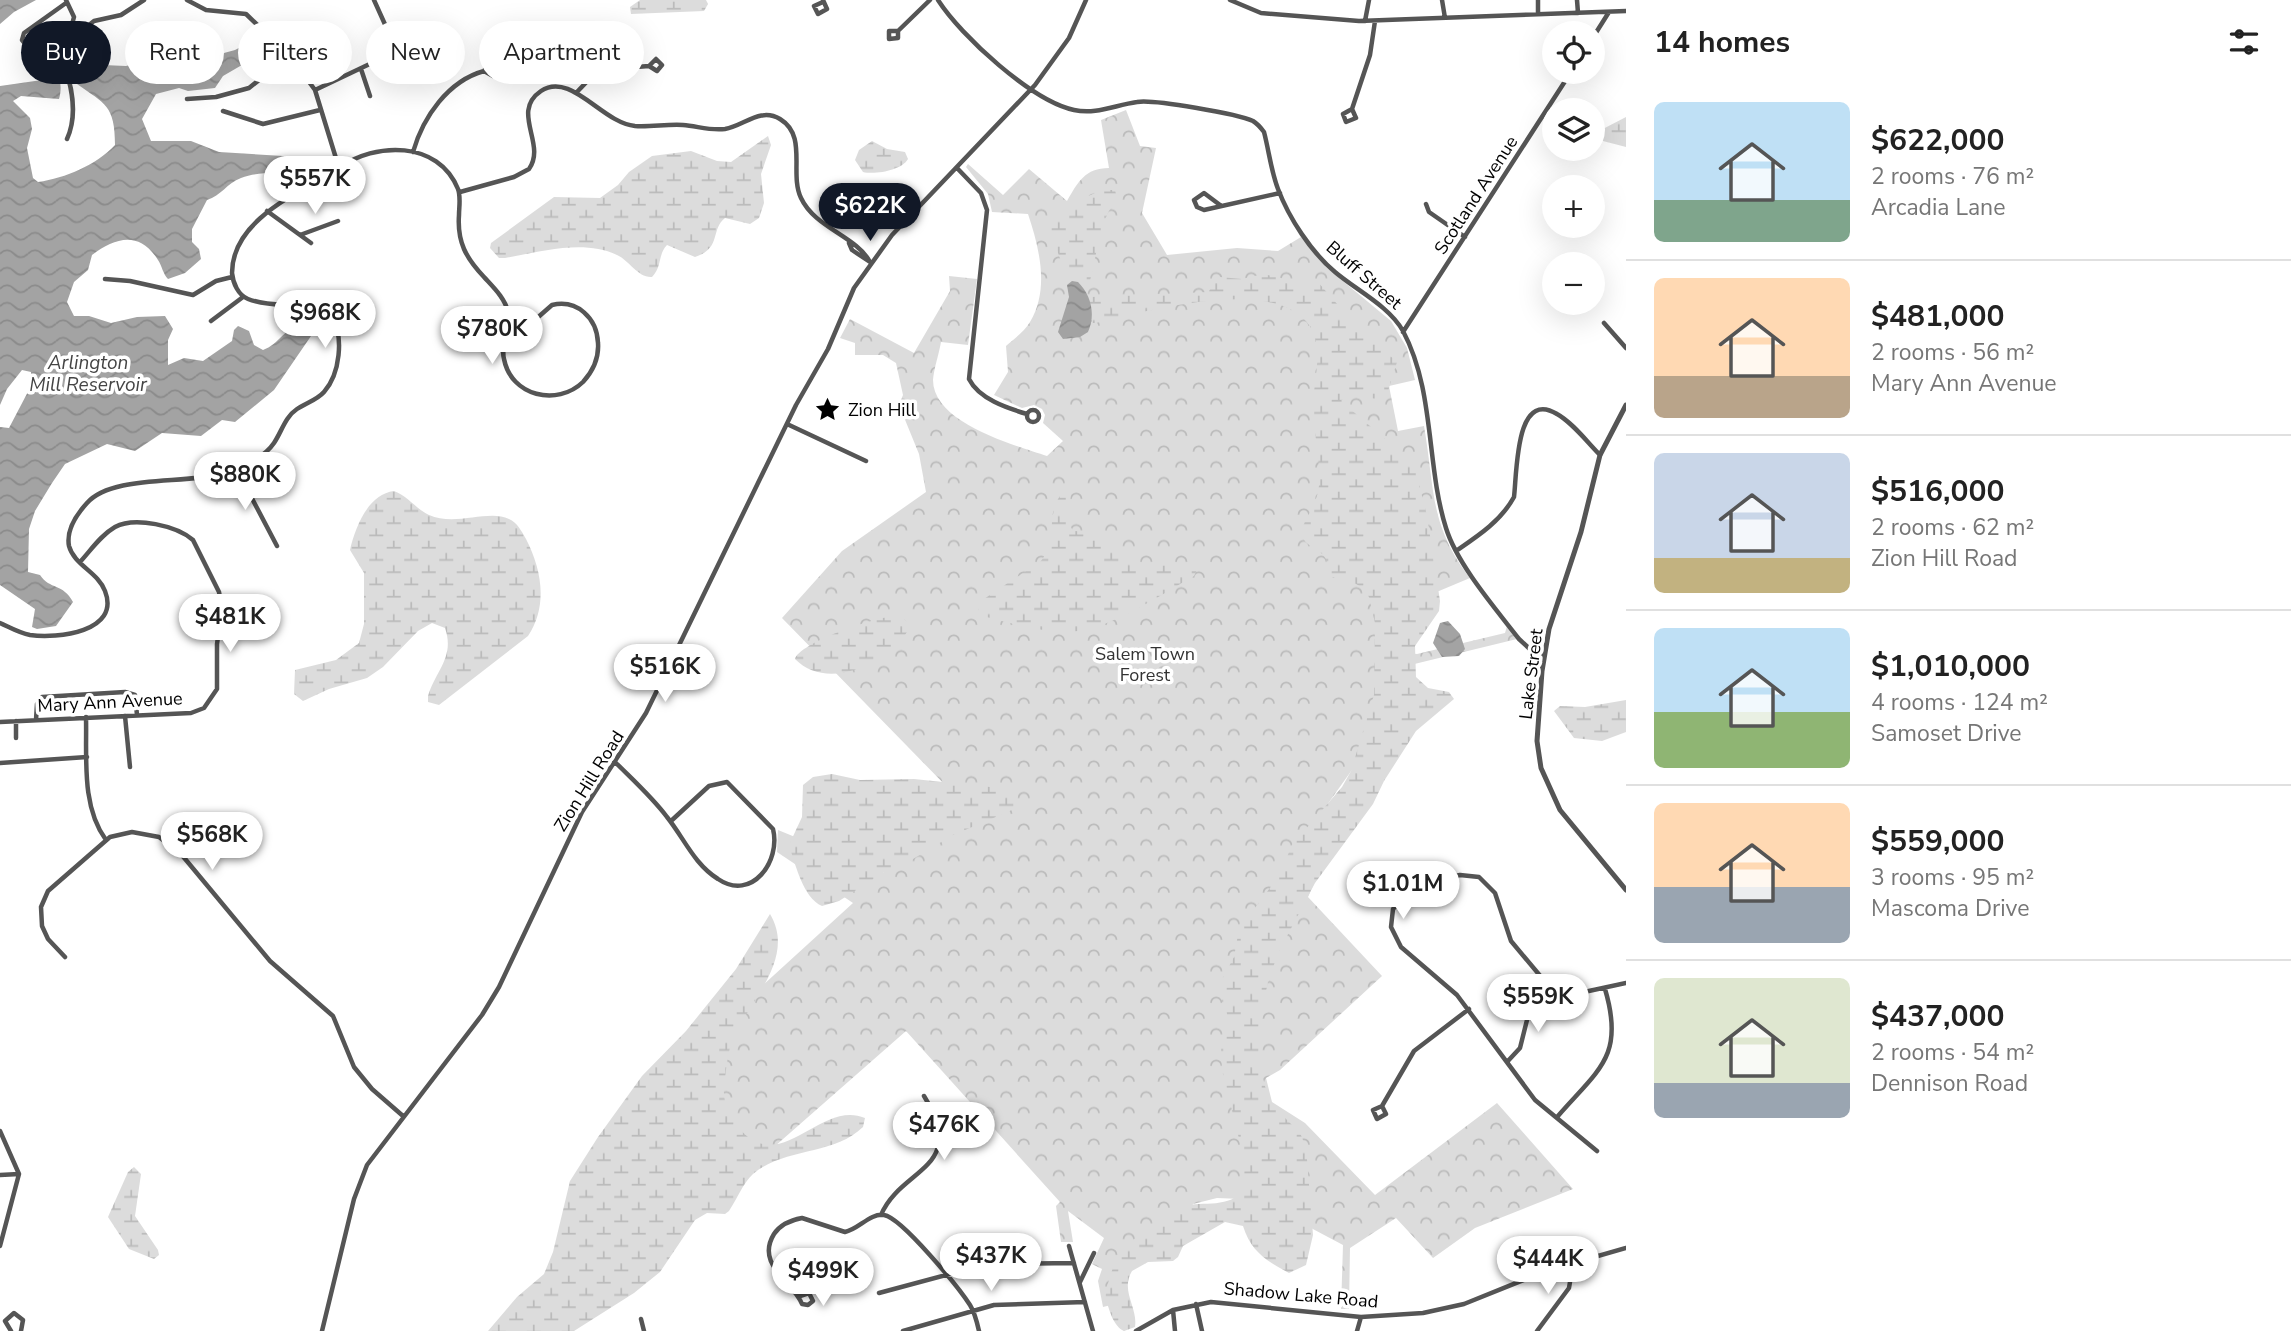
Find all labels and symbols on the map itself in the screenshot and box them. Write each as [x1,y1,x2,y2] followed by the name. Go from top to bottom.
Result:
[1429,131,1523,259] street label: Scotland Avenue
[266,156,364,216] pin: $557K
[821,184,919,243] pin: $622K
[1321,235,1408,315] street label: Bluff Street
[276,290,374,350] pin: $968K
[443,306,541,366] pin: $780K
[29,350,148,398] water label: Arlington Mill Reservoir
[814,396,842,424] place icon: Zion Hill
[848,398,917,422] place label: Zion Hill
[196,452,294,512] pin: $880K
[181,594,279,654] pin: $481K
[1514,626,1549,721] street label: Lake Street
[1095,642,1195,687] park label: Salem Town Forest
[616,644,714,704] pin: $516K
[37,686,183,718] street label: Mary Ann Avenue
[548,726,630,836] street label: Zion Hill Road
[163,812,261,872] pin: $568K
[1346,862,1460,921] pin: $1.01M
[1489,974,1587,1034] pin: $559K
[895,1102,993,1162] pin: $476K
[942,1234,1040,1293] pin: $437K
[1499,1236,1597,1296] pin: $444K
[774,1248,872,1308] pin: $499K
[1223,1276,1379,1314] street label: Shadow Lake Road

